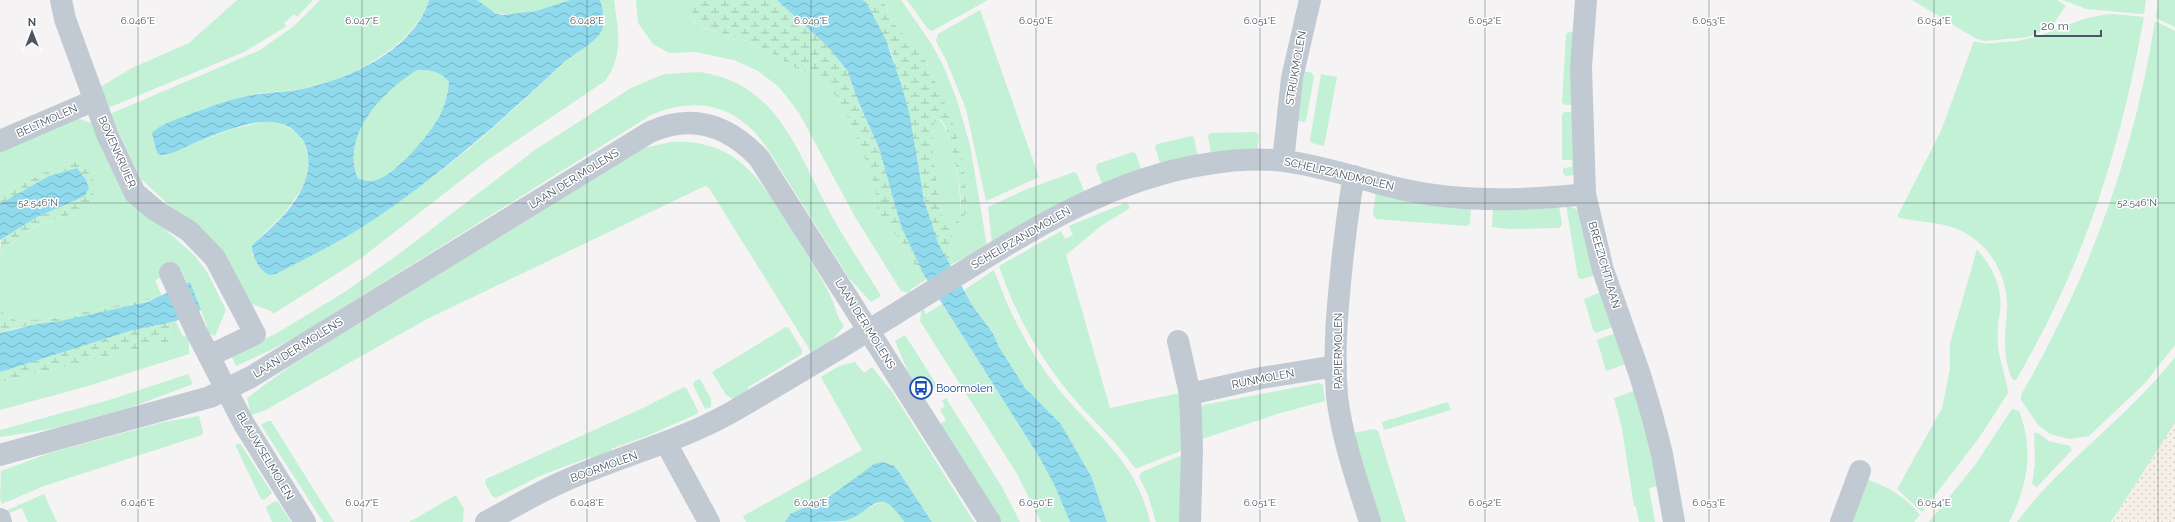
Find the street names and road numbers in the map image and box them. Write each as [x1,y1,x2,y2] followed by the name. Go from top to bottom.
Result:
[1283,30,1309,106] street label: STRIJKMOLEN
[14,102,80,140] street label: BELTMOLEN
[95,114,139,190] street label: BOVENKRUIER
[527,146,622,212] street label: LAAN DER MOLENS
[1283,155,1395,193] street label: SCHELPZANDMOLEN
[969,204,1073,272] street label: SCHELPZANDMOLEN
[1585,220,1623,310] street label: BREEZICHTLAAN
[832,277,898,372] street label: LAAN DER MOLENS
[1332,313,1345,389] street label: PAPIERMOLEN
[251,315,346,381] street label: LAAN DER MOLENS
[1231,367,1295,391] street label: RUNMOLEN
[234,410,296,502] street label: BLAUWSELMOLEN
[569,449,639,485] street label: BOORMOLEN

